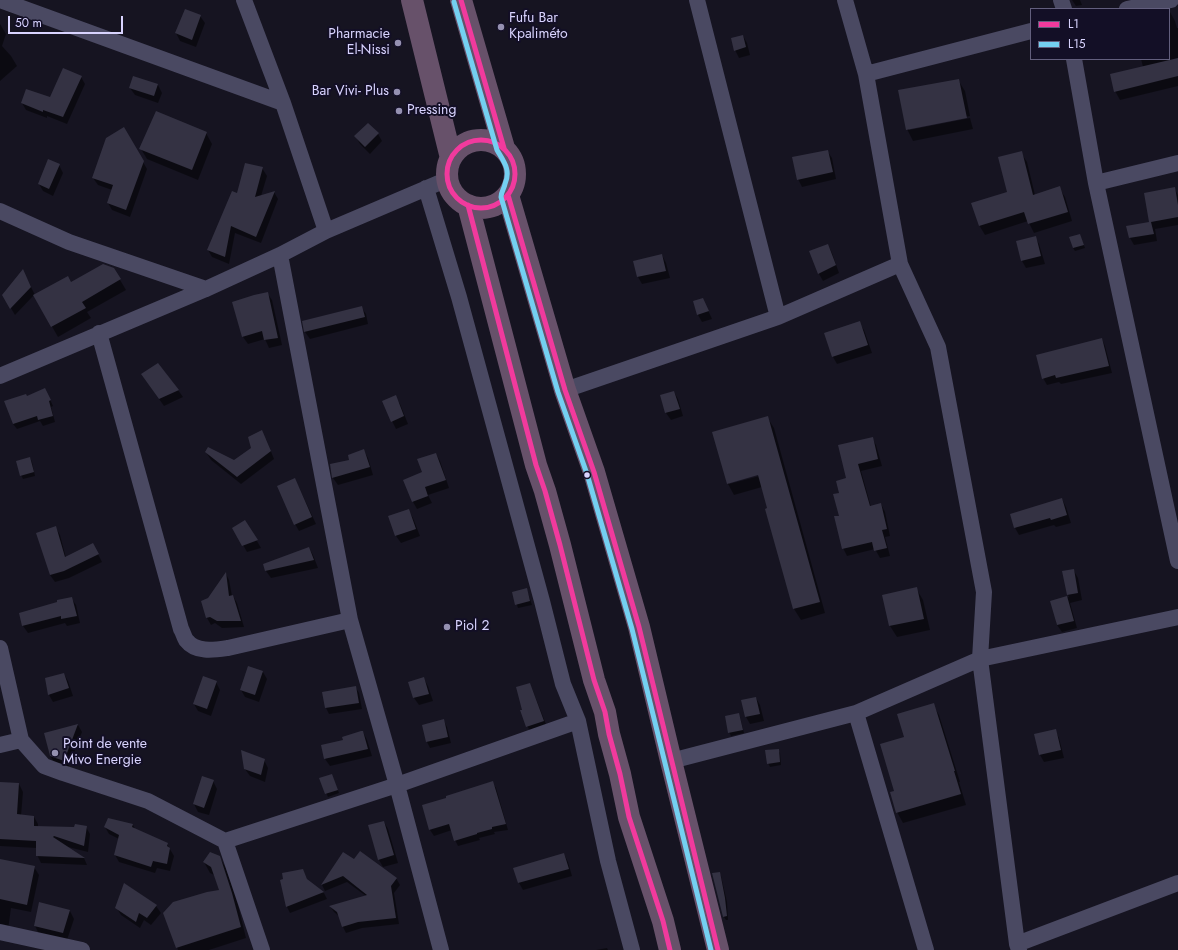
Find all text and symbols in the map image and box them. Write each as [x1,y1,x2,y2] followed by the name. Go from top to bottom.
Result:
[10,8,125,34] scale bar
[1030,8,1170,60] legend
[509,11,568,44] place label: Fufu Bar Kpaliméto
[15,14,42,32] text: 50 m
[1068,15,1079,33] text: L1
[496,22,506,32] marker: Fufu Bar Kpaliméto
[328,27,390,60] place label: Pharmacie El-Nissi
[1068,35,1086,53] text: L15
[393,38,403,48] marker: Pharmacie El-Nissi
[312,84,389,100] place label: Bar Vivi- Plus
[392,87,402,97] marker: Bar Vivi- Plus
[407,103,456,119] place label: Pressing
[394,106,404,116] marker: Pressing
[582,470,592,480] unlabelled marker
[455,619,489,635] place label: Piol 2
[442,622,452,632] marker: Piol 2
[63,737,147,770] place label: Point de vente Mivo Energie
[50,748,60,758] marker: Point de vente Mivo Energie

